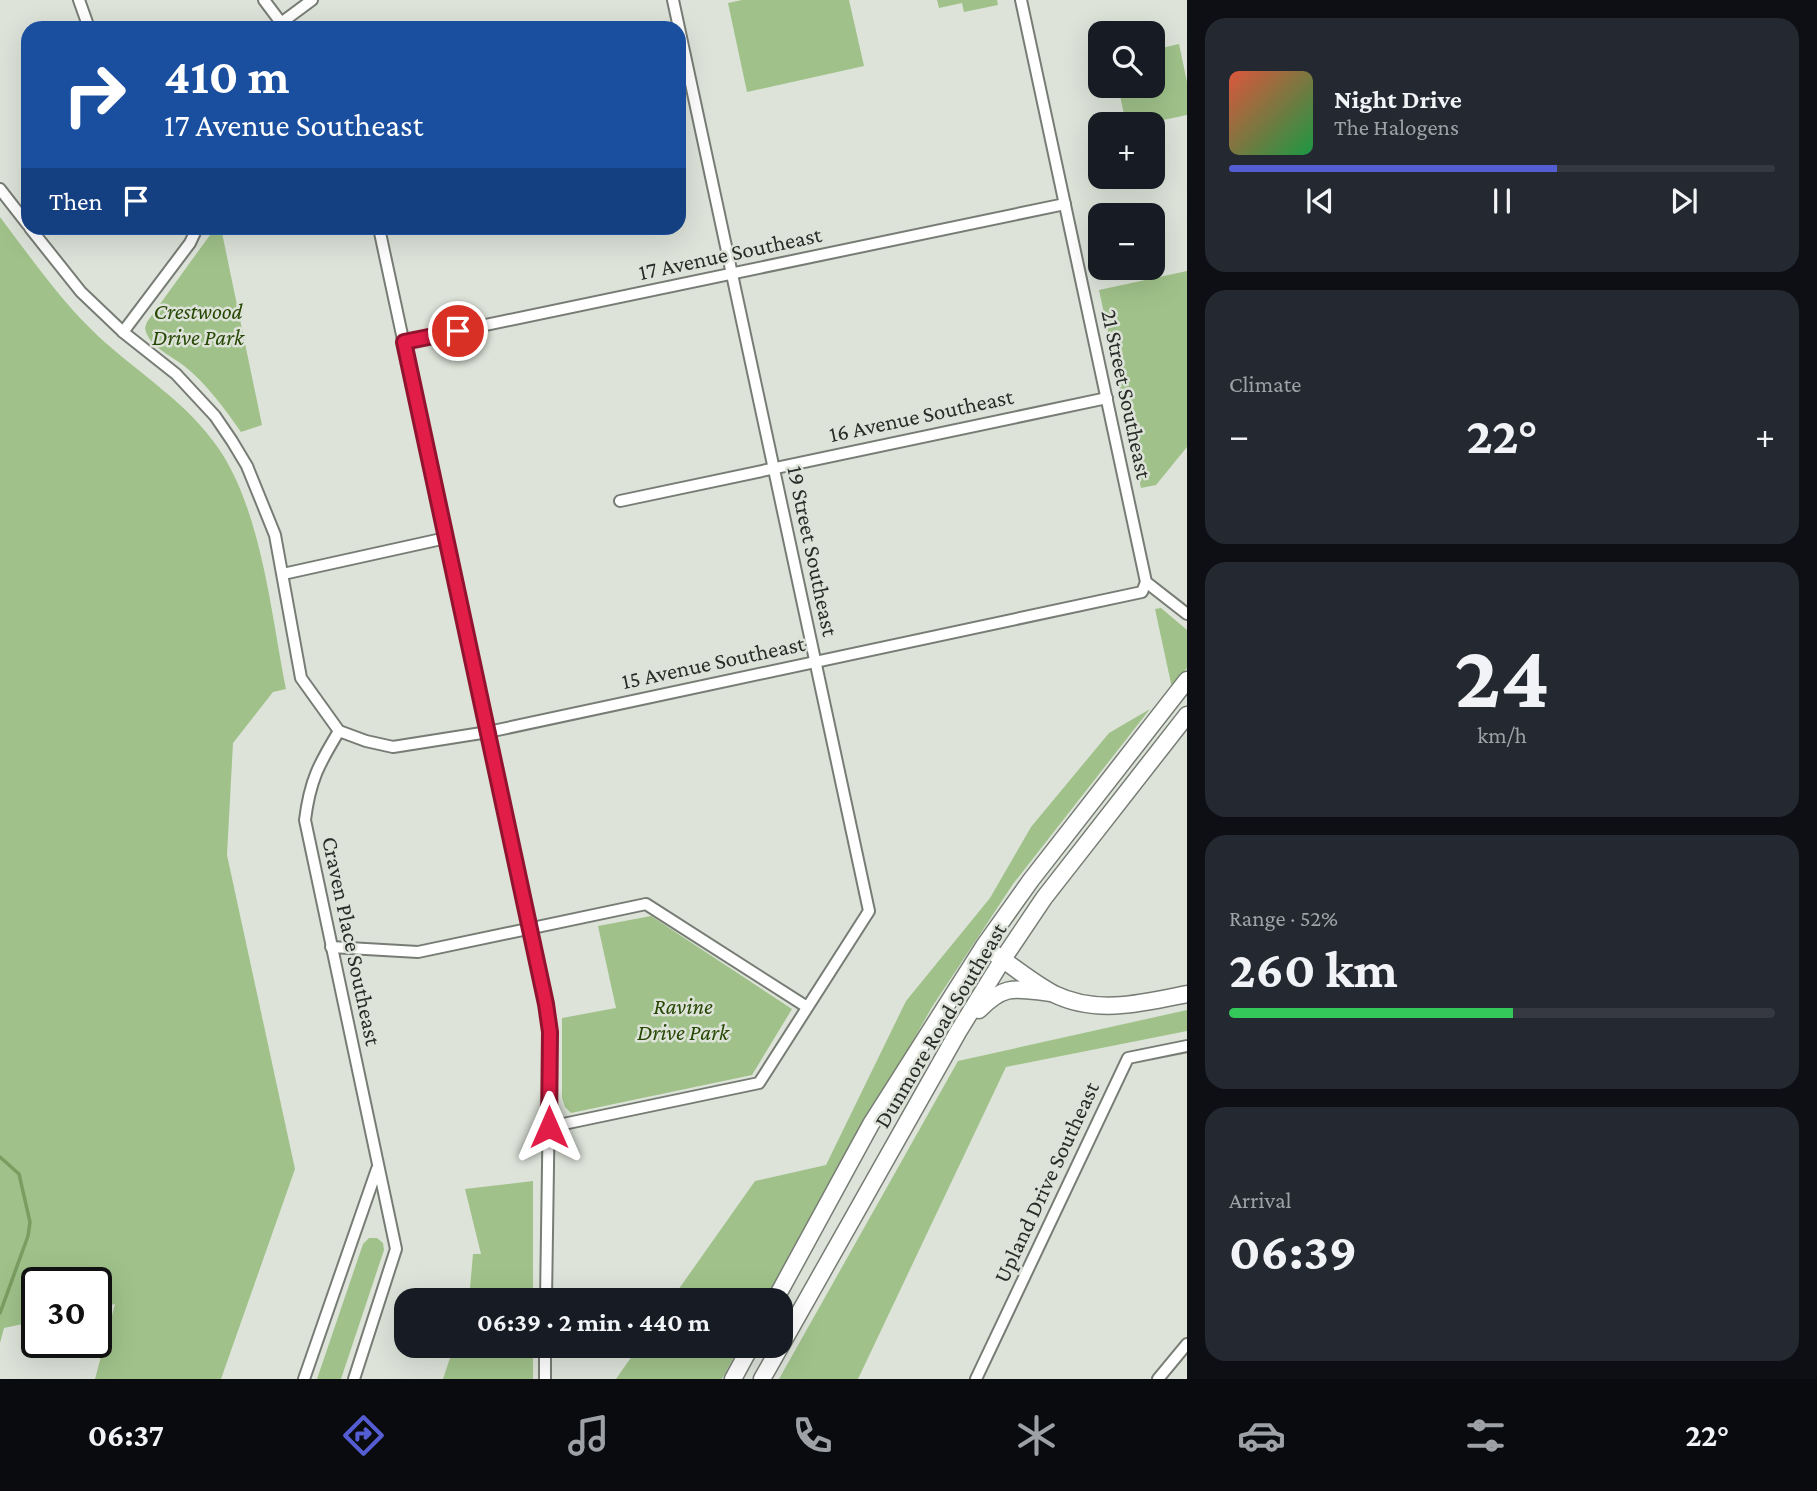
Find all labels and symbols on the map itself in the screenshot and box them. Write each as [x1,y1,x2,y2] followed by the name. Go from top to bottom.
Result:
[636,221,824,285] street label: 17 Avenue Southeast
[152,298,245,350] park label: Crestwood Drive Park
[428,301,488,361] pin
[1096,307,1158,482] street label: 21 Street Southeast
[827,383,1016,447] street label: 16 Avenue Southeast
[782,463,844,639] street label: 19 Street Southeast
[619,630,807,694] street label: 15 Avenue Southeast
[317,834,387,1048] street label: Craven Place Southeast
[868,917,1012,1132] street label: Dunmore Road Southeast
[637,993,730,1045] park label: Ravine Drive Park
[988,1077,1104,1287] street label: Upland Drive Southeast
[512,1090,586,1164] position arrow
[21,1267,112,1358] speed limit sign: 30

